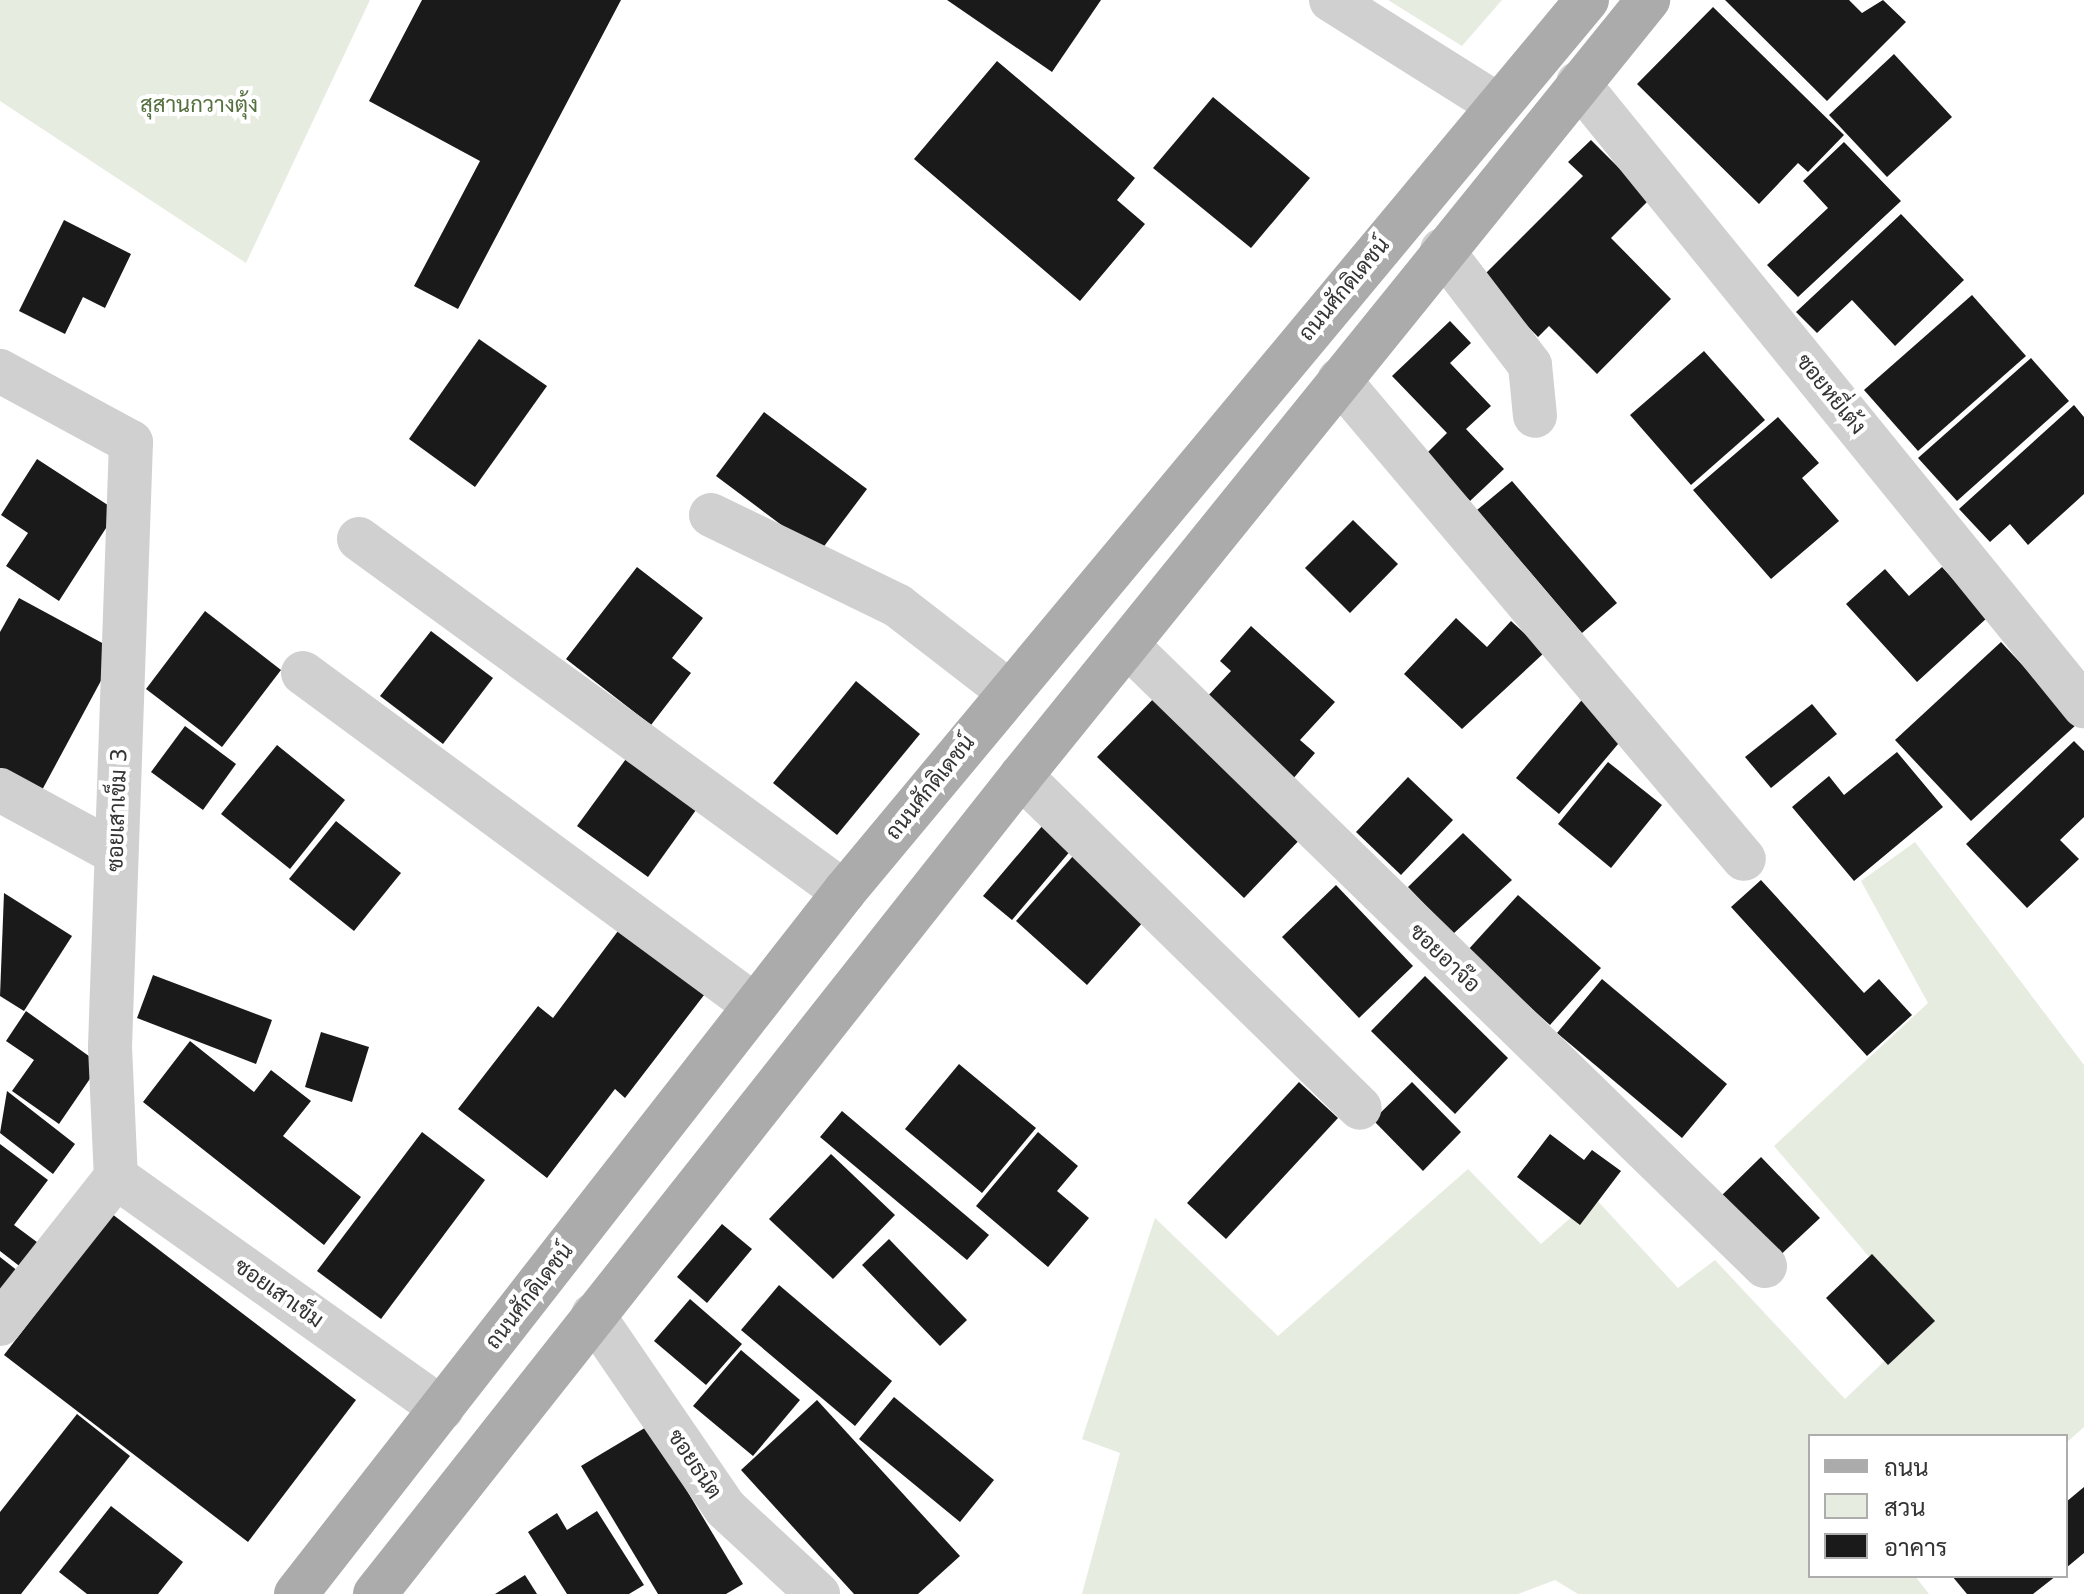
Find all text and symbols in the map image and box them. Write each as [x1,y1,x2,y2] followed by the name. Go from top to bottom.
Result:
[140,92,258,118] park label: สุสานกวางตุ้ง
[1293,232,1395,346] street label: ถนนศักดิเดชน์
[1791,348,1871,440] street label: ซอยหยี่เต้ง
[880,729,980,845] street label: ถนนศักดิเดชน์
[102,748,132,872] street label: ซอยเสาเข็ม 3
[1404,918,1486,998] street label: ซอยอาจ๊อ
[480,1238,578,1354] street label: ถนนศักดิเดชน์
[229,1253,329,1333] street label: ซอยเสาเข็ม
[662,1424,728,1504] street label: ซอยธนิต
[1808,1434,2068,1578] legend
[1884,1454,1929,1482] text: ถนน
[1884,1494,1926,1522] text: สวน
[1884,1534,1947,1562] text: อาคาร

